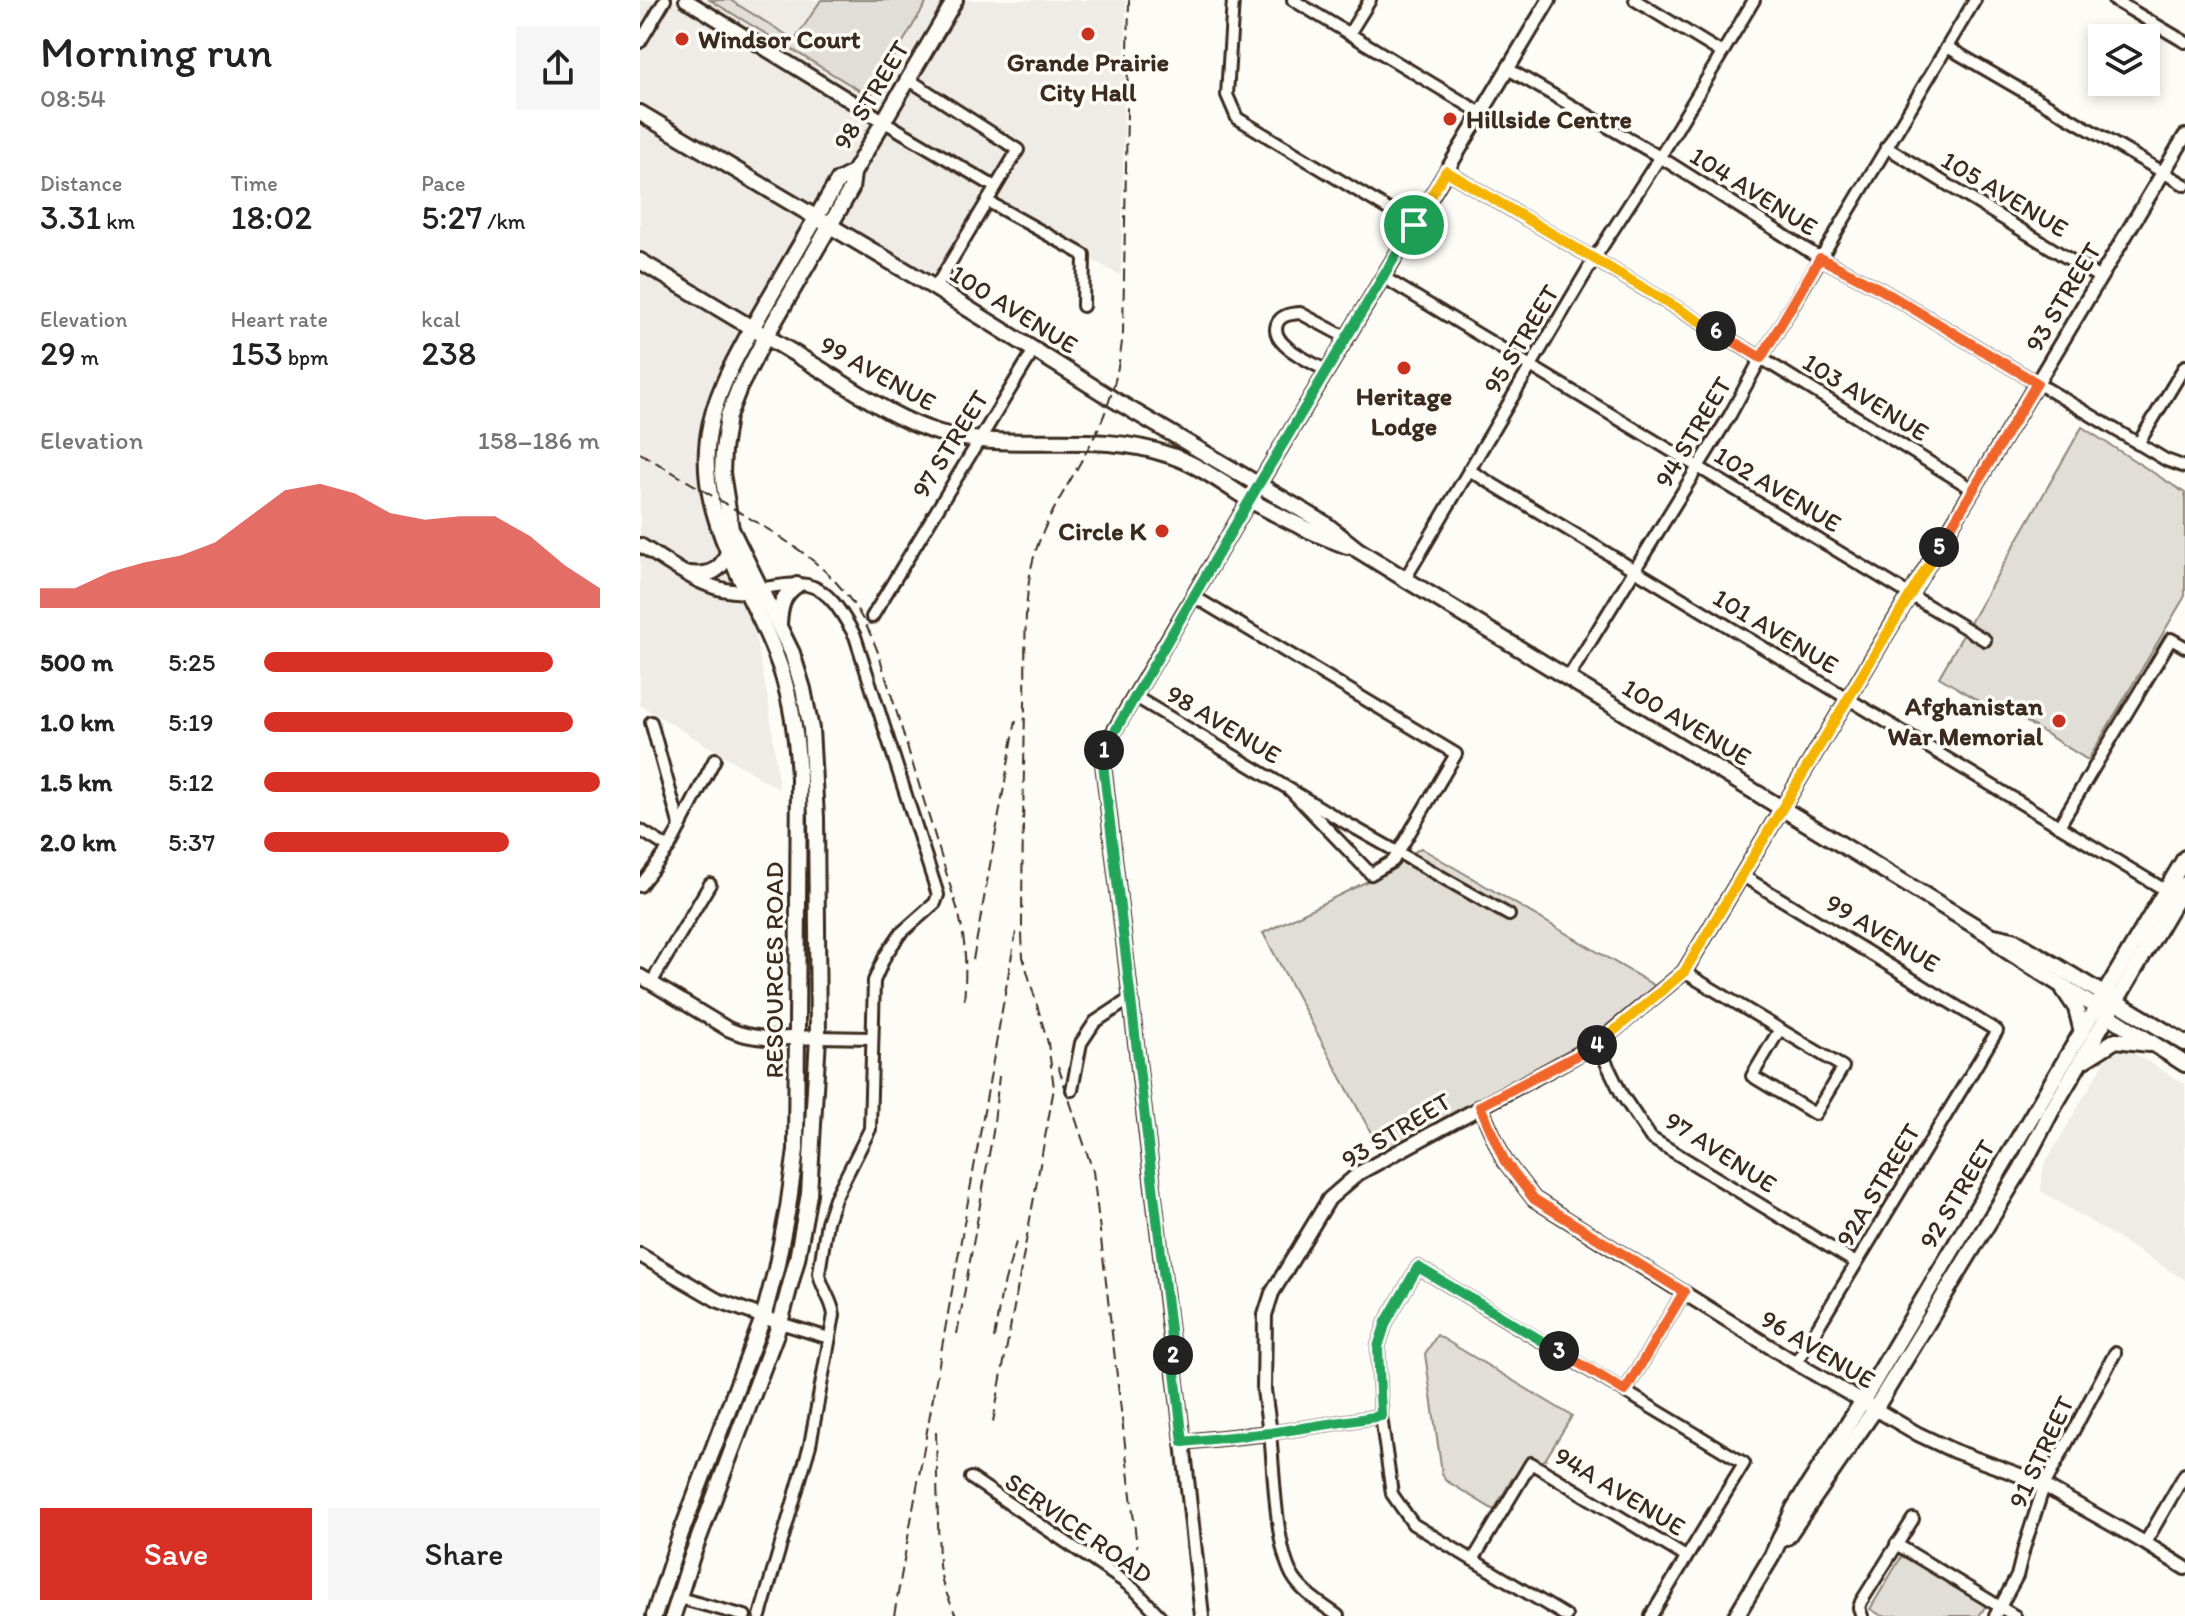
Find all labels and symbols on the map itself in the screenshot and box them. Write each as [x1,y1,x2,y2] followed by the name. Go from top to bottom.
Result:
[698,23,861,55] place label: Windsor Court
[1079,25,1097,43] marker: Grande Prairie City Hall
[673,30,691,48] marker: Windsor Court
[826,34,916,156] street label: 98 STREET
[1007,46,1169,108] place label: Grande Prairie City Hall
[1466,103,1632,135] place label: Hillside Centre
[1441,110,1459,128] marker: Hillside Centre
[1684,139,1824,243] street label: 104 AVENUE
[1936,144,2074,244] street label: 105 AVENUE
[1380,191,1448,259] pin
[2018,236,2108,358] street label: 93 STREET
[944,257,1084,361] street label: 100 AVENUE
[1476,278,1566,399] street label: 95 STREET
[1696,311,1736,351] pin: 6
[814,328,942,418] street label: 99 AVENUE
[1797,346,1935,448] street label: 103 AVENUE
[1395,359,1413,377] marker: Heritage Lodge
[1647,370,1739,493] street label: 94 STREET
[1356,380,1452,442] place label: Heritage Lodge
[904,384,996,504] street label: 97 STREET
[1709,439,1847,539] street label: 102 AVENUE
[1058,515,1146,547] place label: Circle K
[1153,522,1171,540] marker: Circle K
[1919,527,1959,567] pin: 5
[1707,581,1845,681] street label: 101 AVENUE
[1617,671,1757,773] street label: 100 AVENUE
[1161,677,1287,771] street label: 98 AVENUE
[1887,690,2044,752] place label: Afghanistan War Memorial
[2050,712,2068,730] marker: Afghanistan War Memorial
[1084,730,1124,770] pin: 1
[758,862,790,1078] street label: RESOURCES ROAD
[1820,886,1946,980] street label: 99 AVENUE
[1577,1025,1617,1065] pin: 4
[1335,1085,1457,1175] street label: 93 STREET
[1659,1104,1783,1200] street label: 97 AVENUE
[1829,1117,1928,1253] street label: 92A STREET
[1912,1133,2002,1254] street label: 92 STREET
[1755,1302,1881,1396] street label: 96 AVENUE
[1539,1331,1579,1371] pin: 3
[1153,1335,1193,1375] pin: 2
[2001,1390,2081,1513] street label: 91 STREET
[1549,1439,1691,1543] street label: 94A AVENUE
[999,1465,1159,1591] street label: SERVICE ROAD

